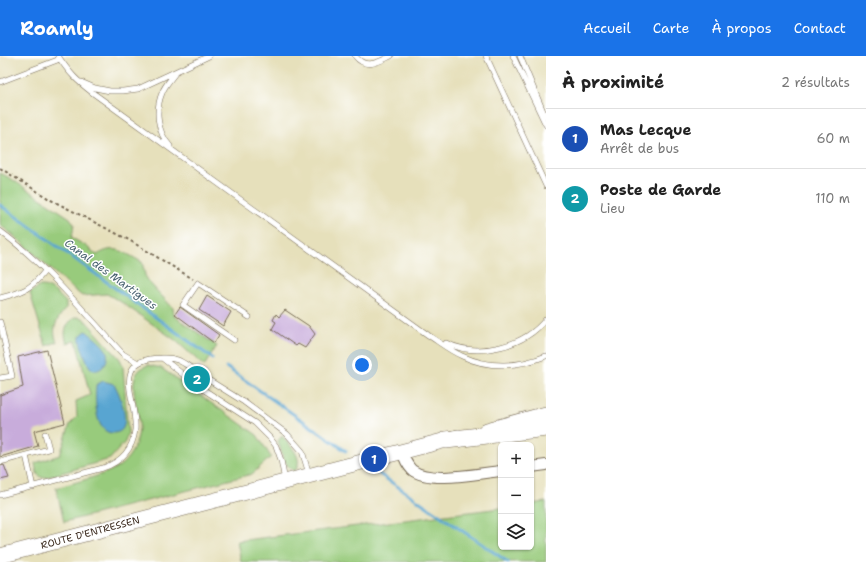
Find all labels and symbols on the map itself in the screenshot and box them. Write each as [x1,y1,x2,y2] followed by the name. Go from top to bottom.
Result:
[61,236,160,313] water label: Canal des Martigues
[352,355,372,375] your location
[184,364,210,394] pin: 2
[361,444,387,474] pin: 1
[39,513,141,552] street label: ROUTE D'ENTRESSEN

